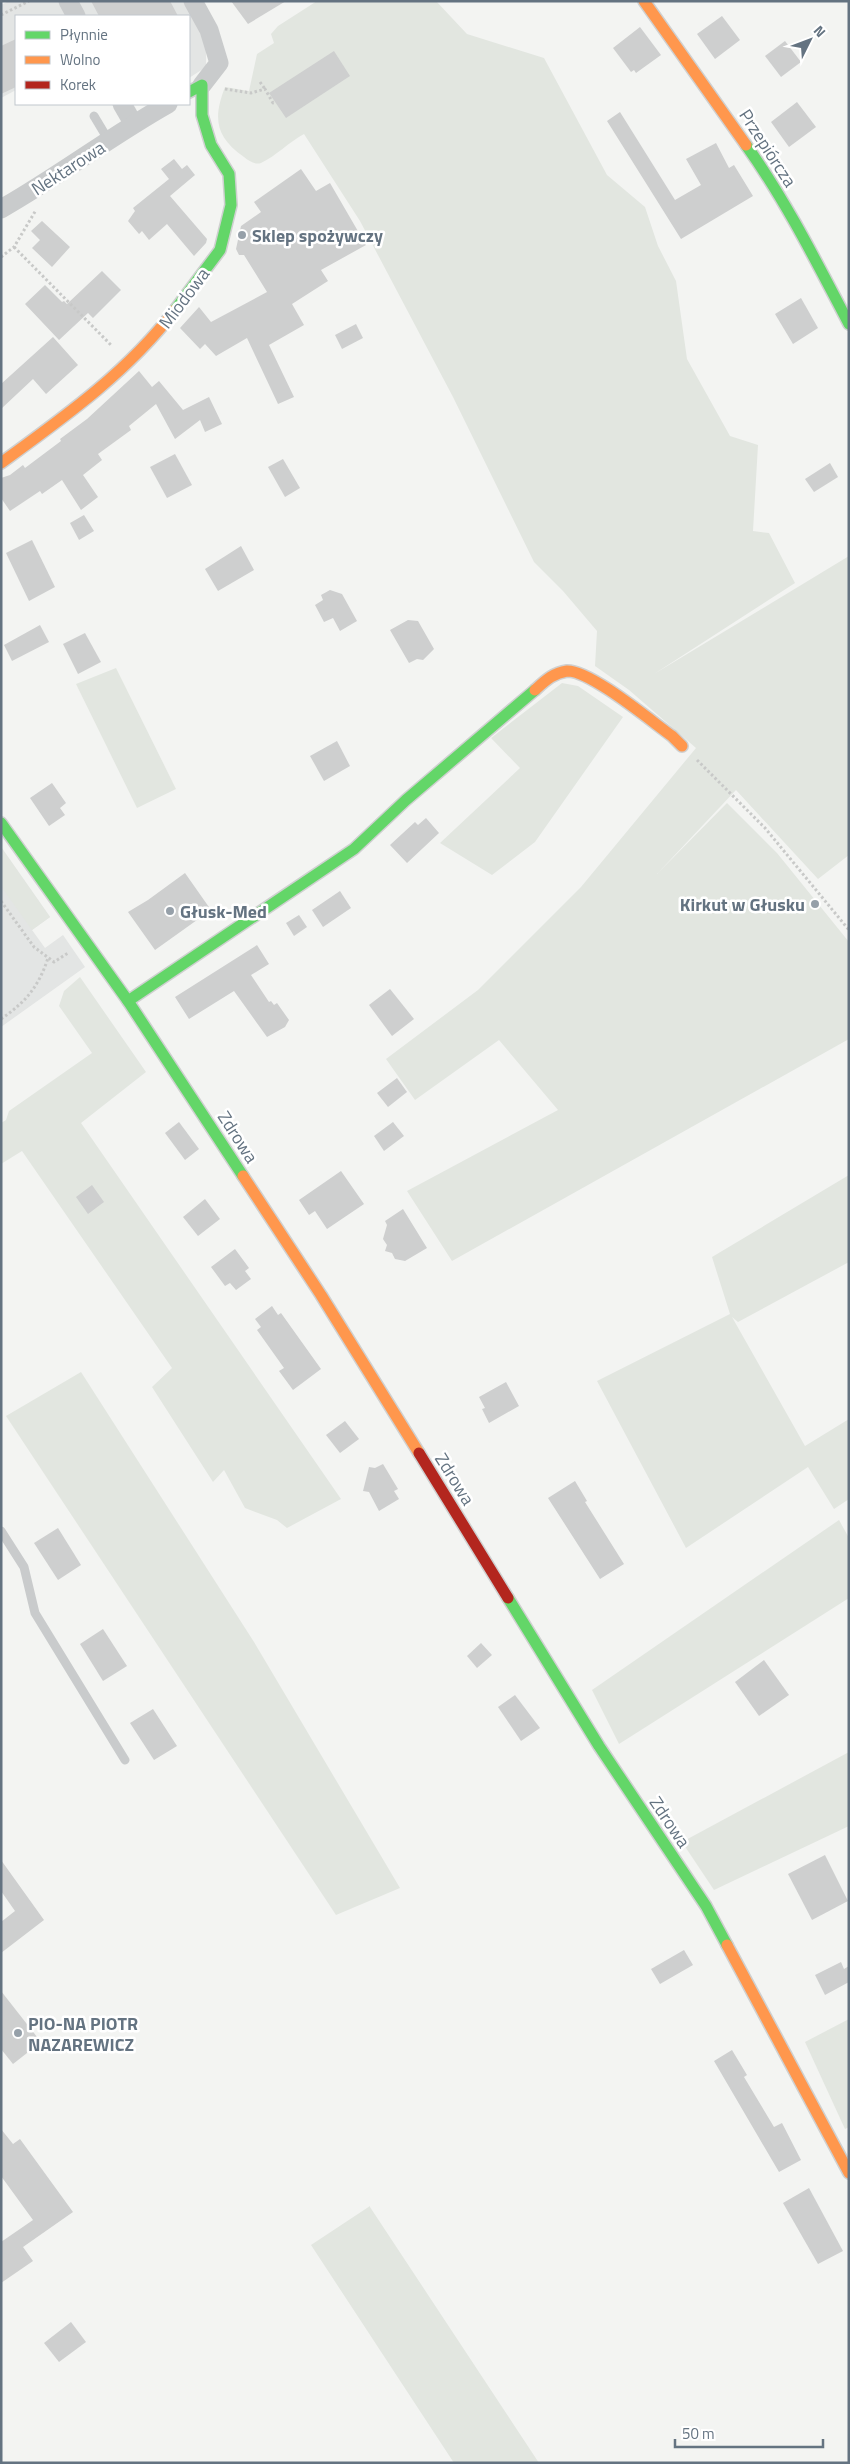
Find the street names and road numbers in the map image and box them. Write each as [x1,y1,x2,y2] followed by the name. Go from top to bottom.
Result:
[733,104,803,192] street label: Przepiórcza
[26,134,110,202] street label: Nektarowa
[152,262,216,334] street label: Miodowa
[211,1106,265,1168] street label: Zdrowa
[428,1448,482,1510] street label: Zdrowa
[643,1791,697,1853] street label: Zdrowa

